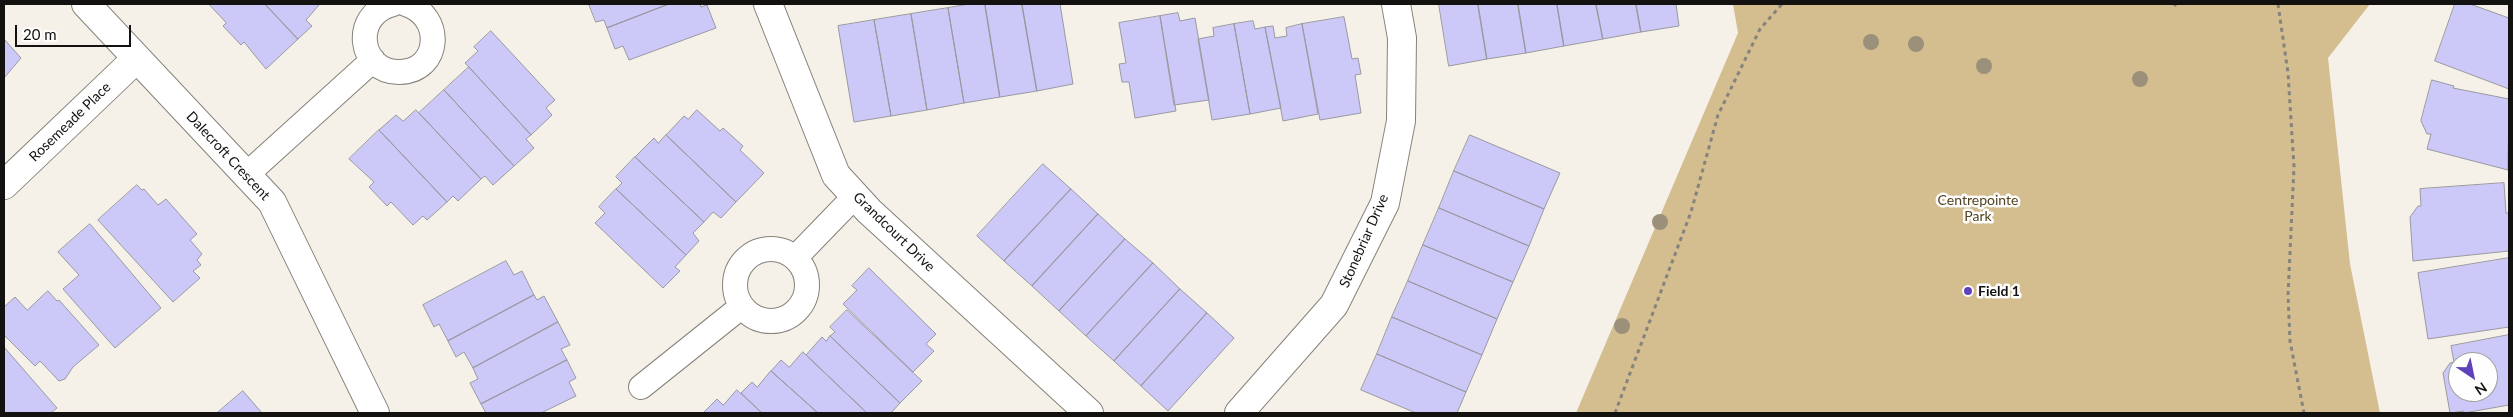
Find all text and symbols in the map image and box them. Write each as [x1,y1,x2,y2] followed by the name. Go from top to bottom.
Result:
[18,15,134,47] scale bar
[23,25,57,43] text: 20 m
[26,79,114,165] street label: Rosemeade Place
[183,108,273,204] street label: Dalecroft Crescent
[850,189,938,275] street label: Grandcourt Drive
[1336,192,1392,290] street label: Stonebriar Drive
[1938,192,2018,224] park label: Centrepointe Park
[1978,283,2020,299] place label: Field 1
[1962,285,1974,297] marker: Field 1
[2448,352,2498,402] north arrow
[2472,379,2490,399] text: N

